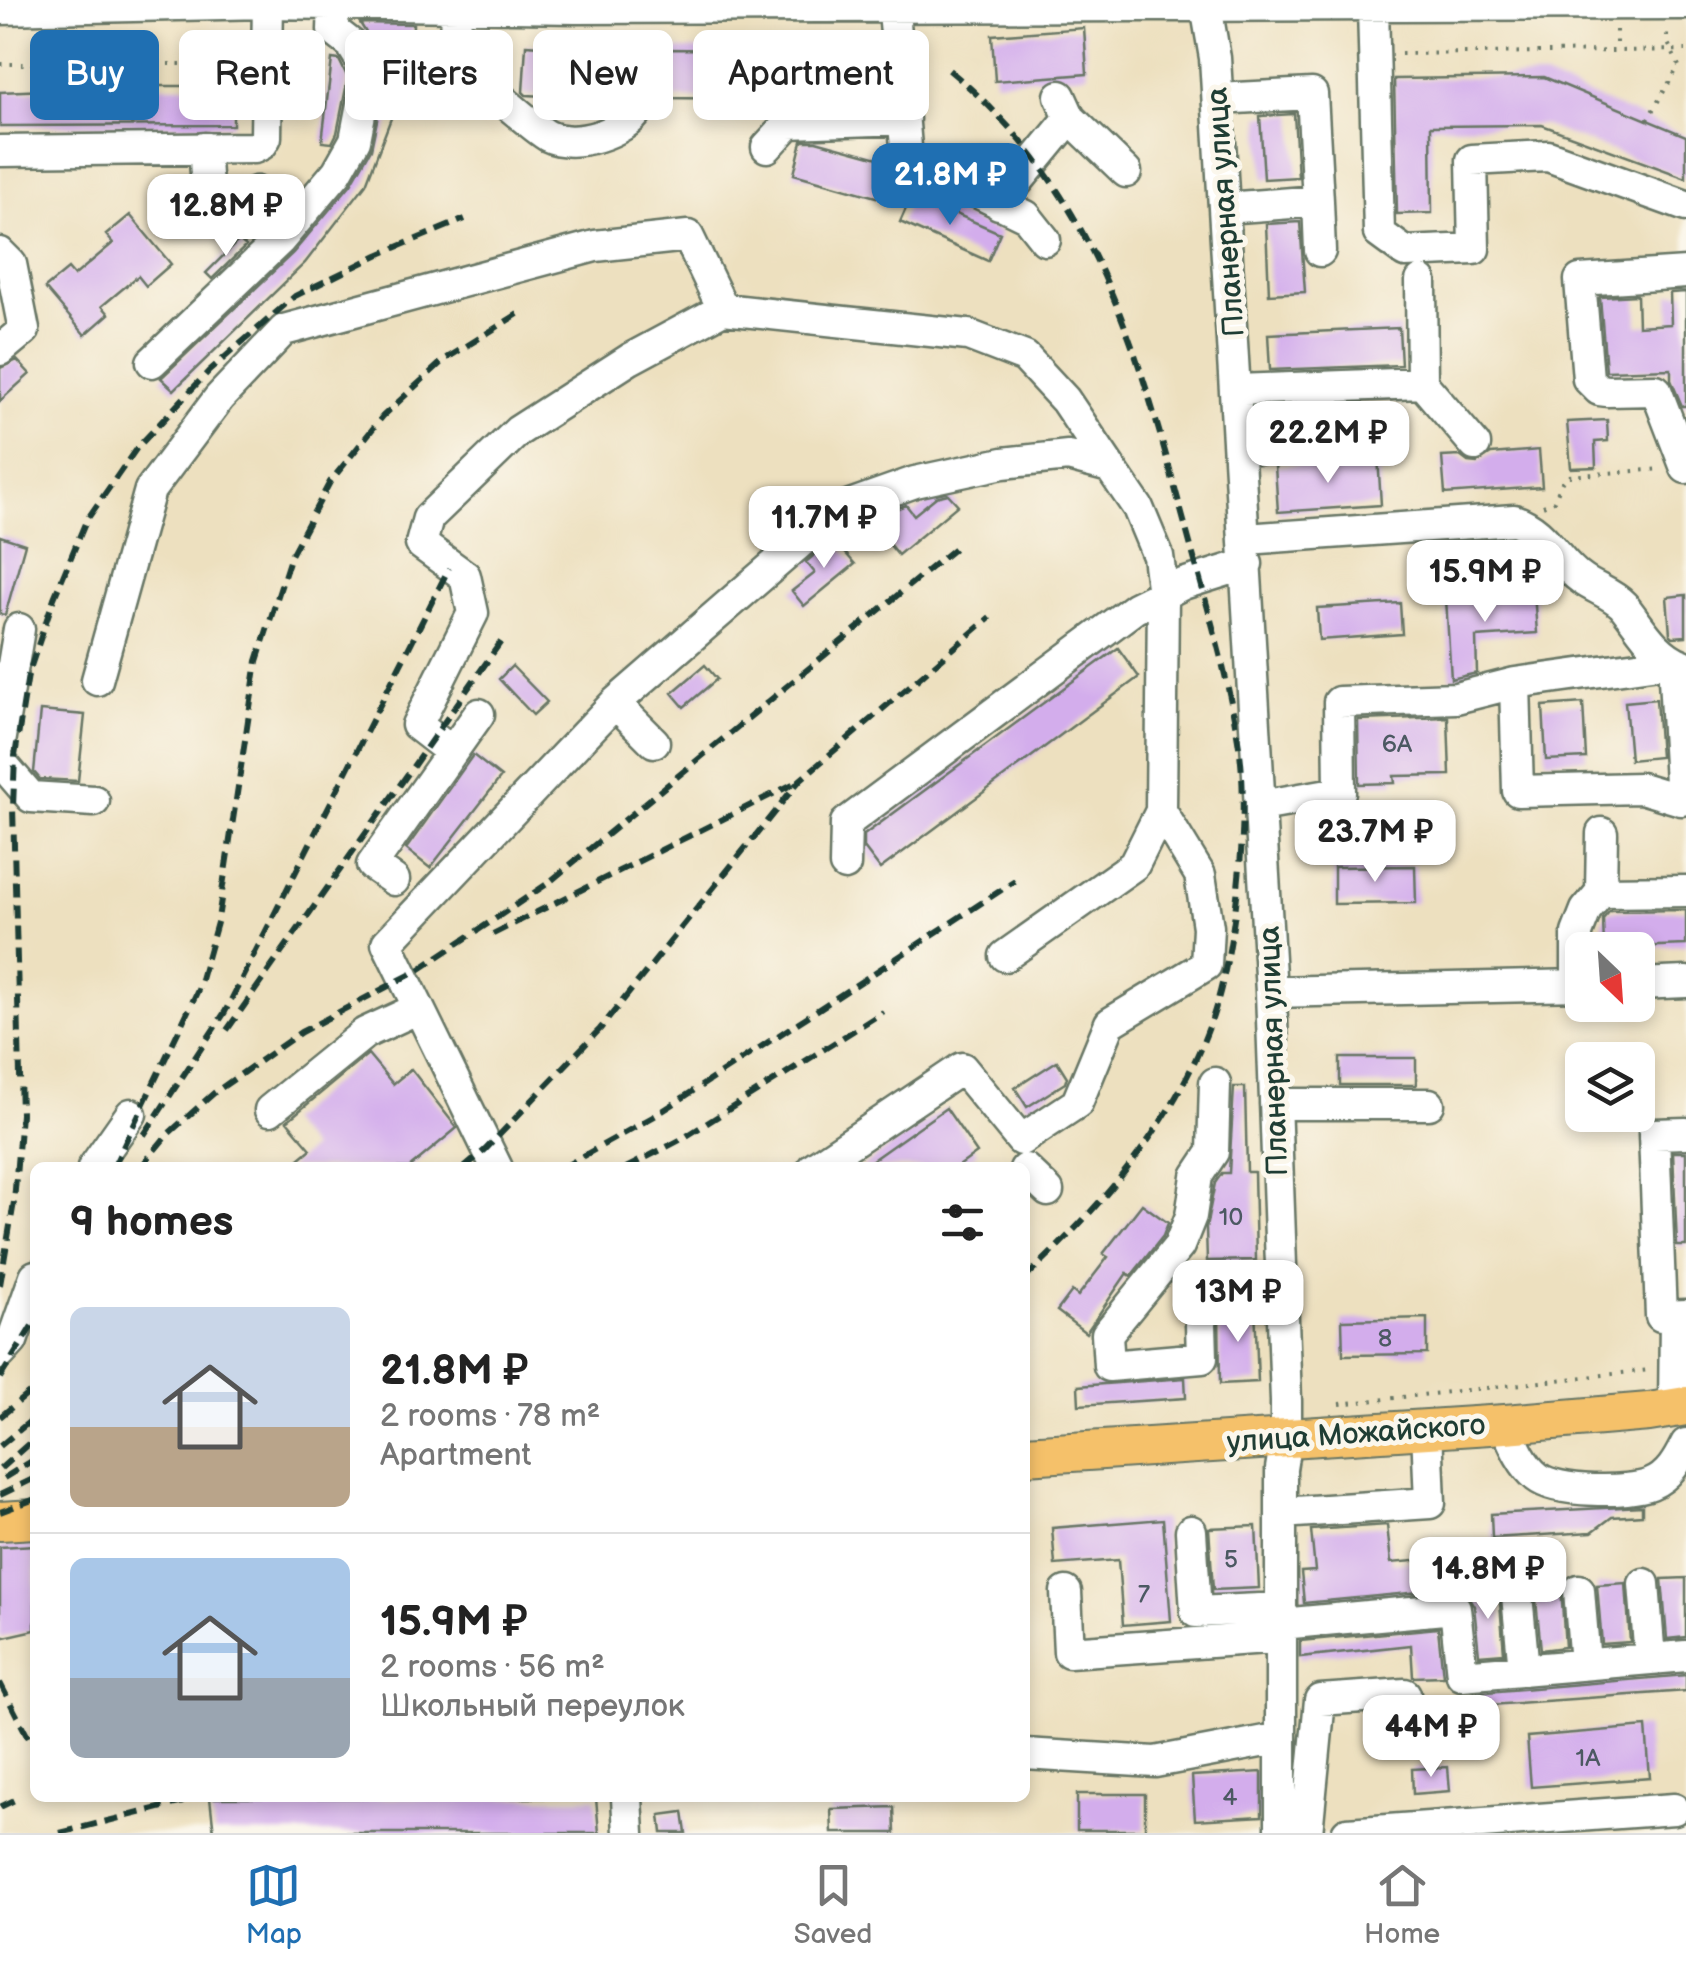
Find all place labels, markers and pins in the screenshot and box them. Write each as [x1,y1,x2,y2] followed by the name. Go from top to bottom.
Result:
[858,143,1042,228] pin: 21.8M ₽
[134,174,318,259] pin: 12.8M ₽
[1236,401,1420,486] pin: 22.2M ₽
[732,486,916,571] pin: 11.7M ₽
[1393,540,1577,625] pin: 15.9M ₽
[1283,800,1467,885] pin: 23.7M ₽
[1168,1260,1308,1345] pin: 13M ₽
[1396,1537,1580,1622] pin: 14.8M ₽
[1361,1695,1501,1780] pin: 44M ₽

